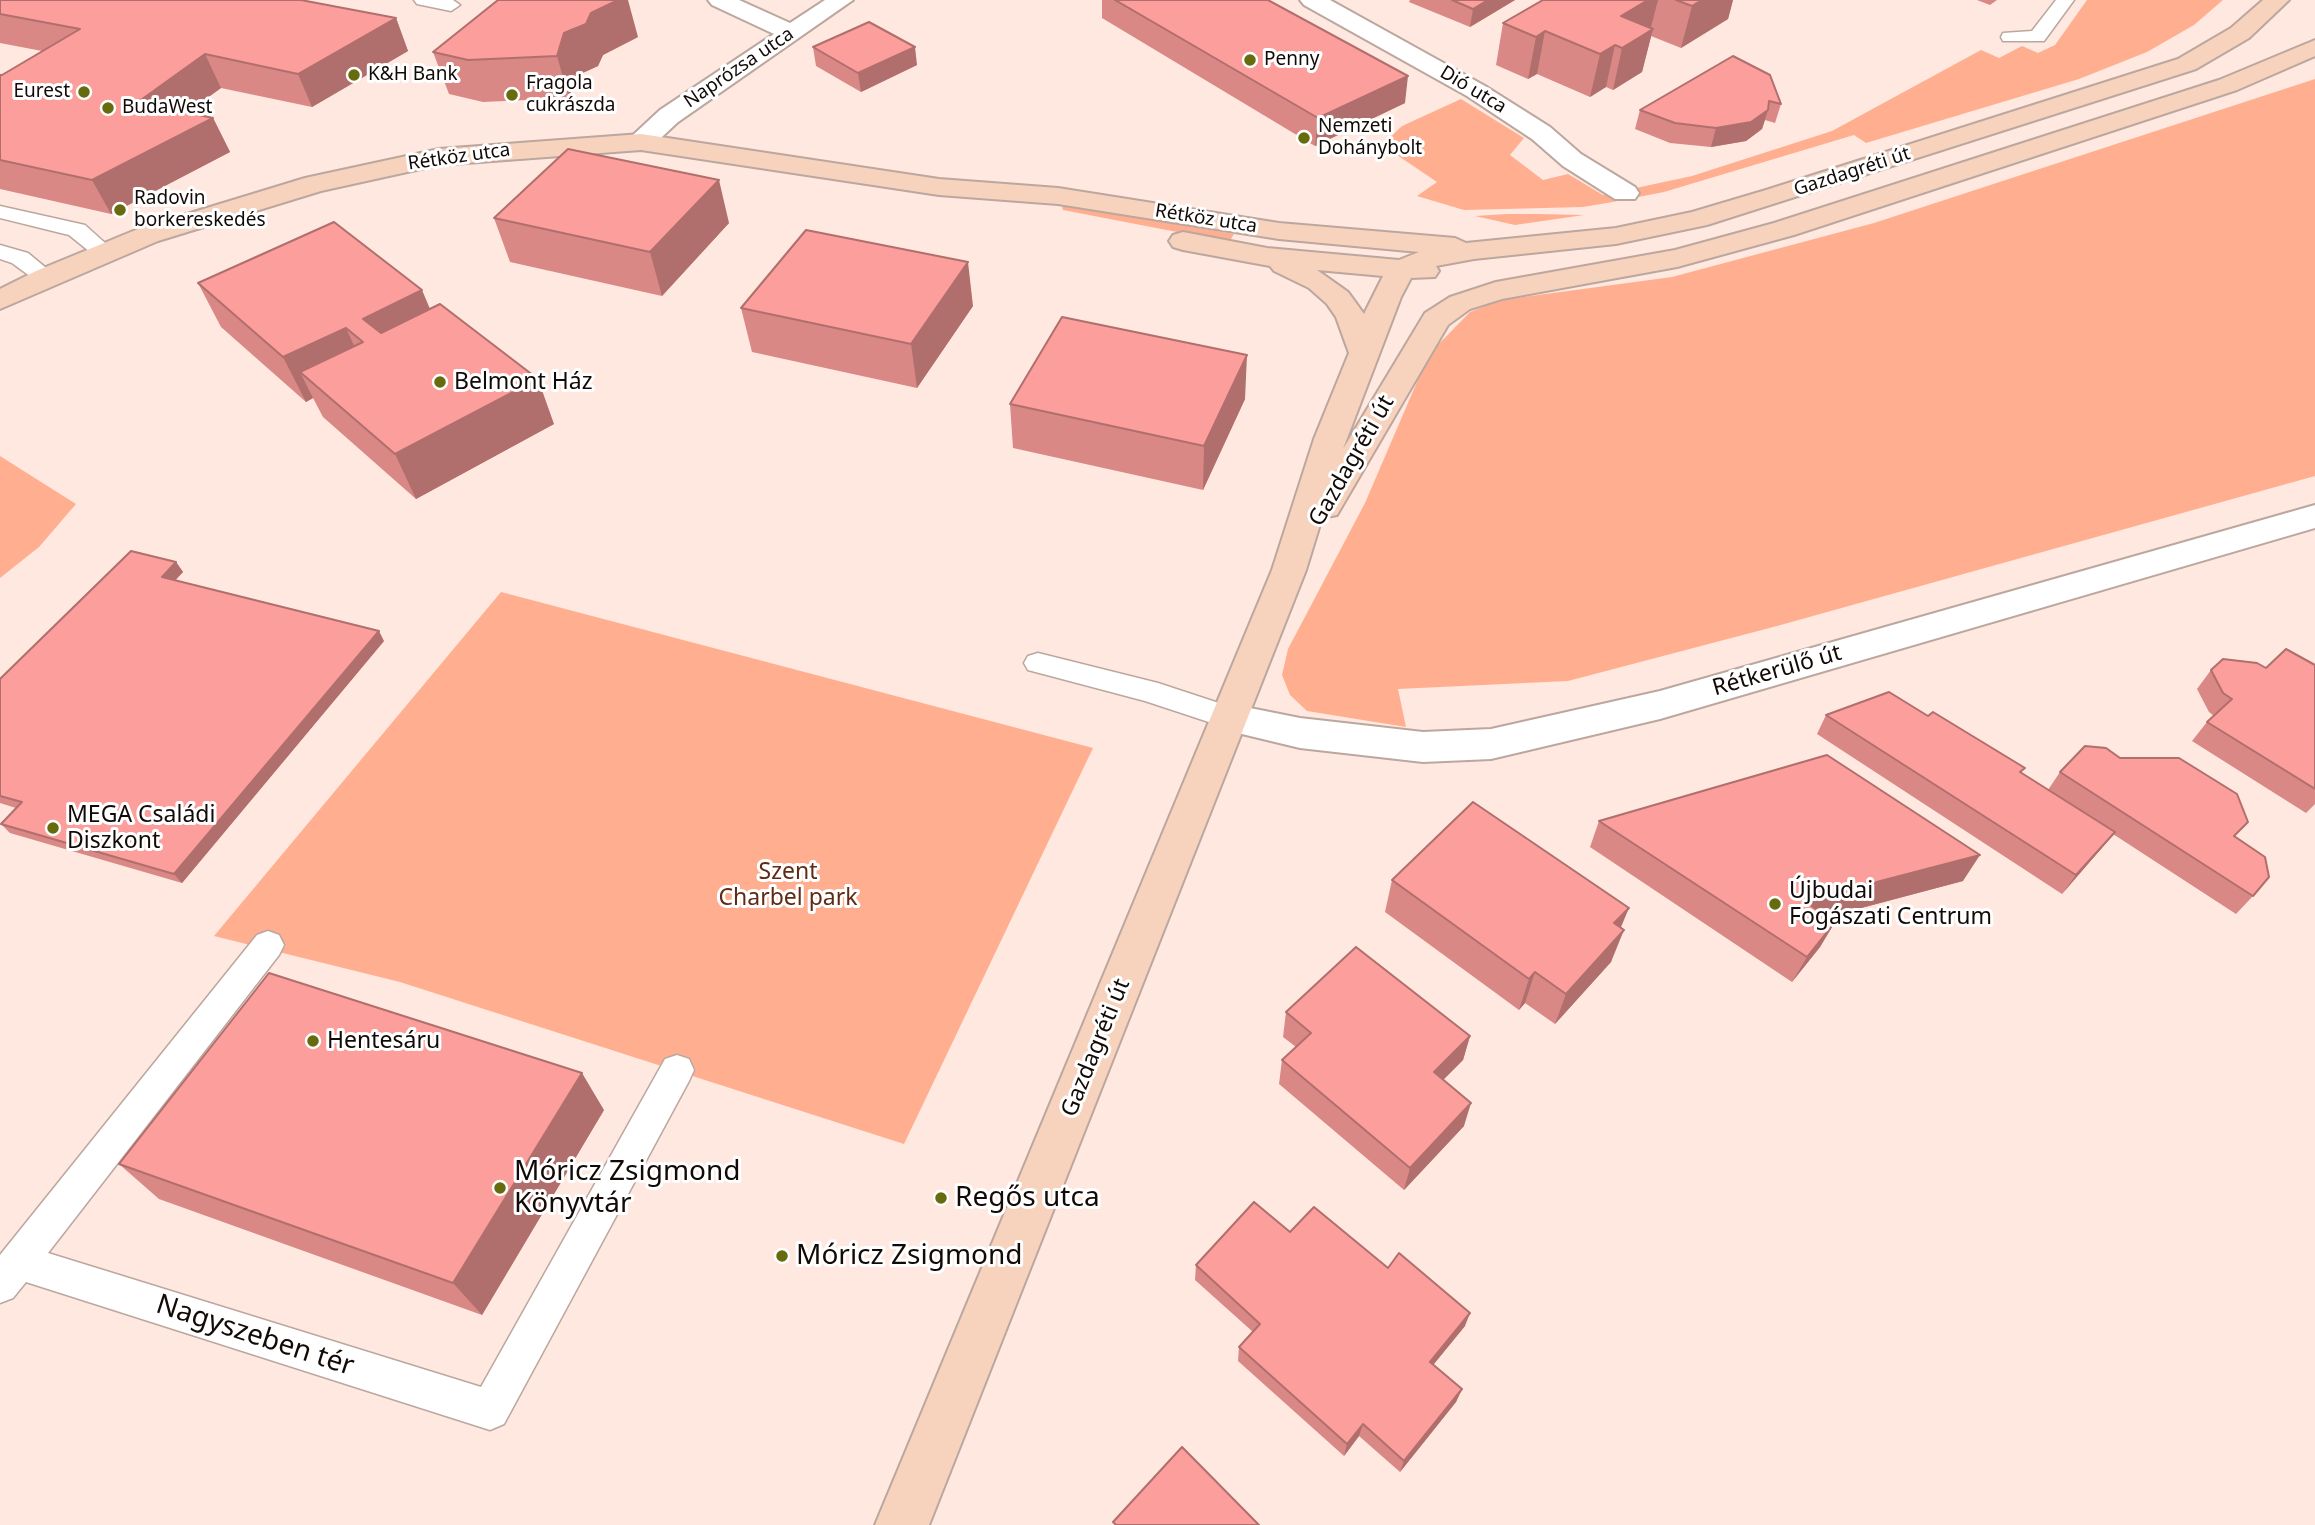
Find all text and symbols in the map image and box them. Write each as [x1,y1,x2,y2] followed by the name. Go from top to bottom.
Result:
[680,23,798,113] street label: Naprózsa utca
[1264,49,1319,71] place label: Penny
[1242,52,1258,68] marker: Penny
[1436,61,1510,119] street label: Dió utca
[368,64,458,86] place label: K&H Bank
[346,67,362,83] marker: K&H Bank
[526,73,616,117] place label: Fragola cukrászda
[14,81,70,103] place label: Eurest
[76,84,92,100] marker: Eurest
[504,87,520,103] marker: Fragola cukrászda
[122,97,212,119] place label: BudaWest
[100,100,116,116] marker: BudaWest
[1318,116,1422,160] place label: Nemzeti Dohánybolt
[1296,130,1312,146] marker: Nemzeti Dohánybolt
[406,139,512,175] street label: Rétköz utca
[1791,142,1913,202] street label: Gazdagréti út
[134,188,266,232] place label: Radovin borkereskedés
[1153,200,1259,238] street label: Rétköz utca
[112,202,128,218] marker: Radovin borkereskedés
[454,368,593,396] place label: Belmont Ház
[432,374,448,390] marker: Belmont Ház
[1303,391,1401,531] street label: Gazdagréti út
[1709,639,1845,703] street label: Rétkerülő út
[67,801,215,855] place label: MEGA Családi Diszkont
[45,820,61,836] marker: MEGA Családi Diszkont
[718,858,858,912] park label: Szent Charbel park
[1789,877,1992,931] place label: Újbudai Fogászati Centrum
[1767,896,1783,912] marker: Újbudai Fogászati Centrum
[1056,975,1136,1121] street label: Gazdagréti út
[327,1027,440,1055] place label: Hentesáru
[305,1033,321,1049] marker: Hentesáru
[514,1155,741,1221] place label: Móricz Zsigmond Könyvtár
[492,1180,508,1196] marker: Móricz Zsigmond Könyvtár
[955,1181,1100,1215] place label: Regős utca
[933,1190,949,1206] marker: Regős utca
[796,1239,1023,1273] place label: Móricz Zsigmond
[774,1248,790,1264] marker: Móricz Zsigmond
[152,1288,358,1384] street label: Nagyszeben tér

